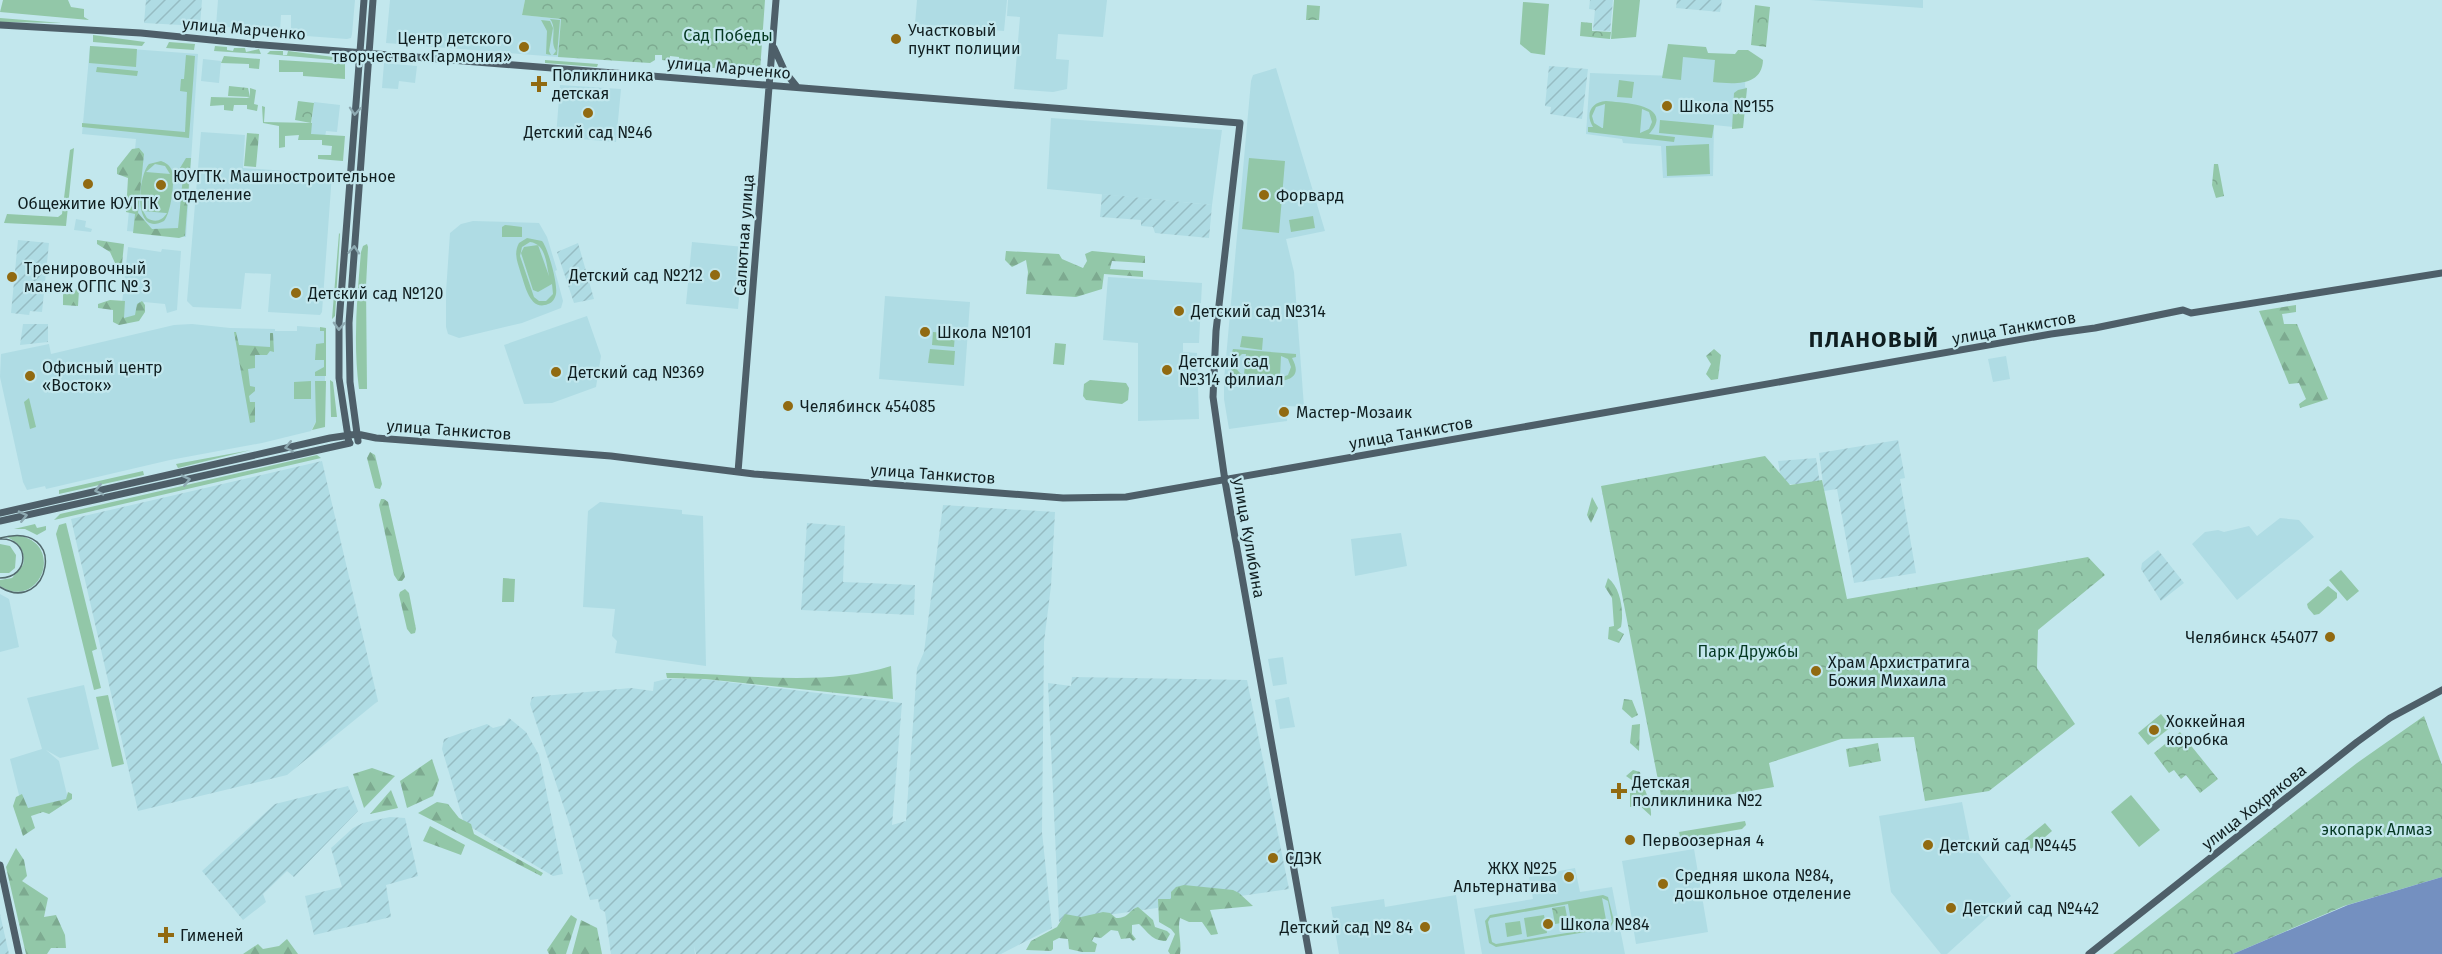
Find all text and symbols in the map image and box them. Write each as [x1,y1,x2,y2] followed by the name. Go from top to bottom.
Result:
[181,14,307,44] street label: улица Марченко
[908,21,1021,58] place label: Участковый пункт полиции
[683,26,773,45] park label: Сад Победы
[332,29,512,66] place label: Центр детского творчества «Гармония»
[889,32,903,46] marker: Участковый пункт полиции
[517,40,531,54] marker: Центр детского творчества «Гармония»
[666,53,792,83] street label: улица Марченко
[552,66,654,103] place label: Поликлиника детская
[530,75,548,93] marker: Поликлиника детская
[1679,97,1774,116] place label: Школа №155
[1660,99,1674,113] marker: Школа №155
[349,106,362,115] one-way arrow
[581,106,595,120] marker: Детский сад №46
[523,123,652,142] place label: Детский сад №46
[173,167,396,204] place label: ЮУГТК. Машиностроительное отделение
[730,174,758,296] street label: Салютная улица
[81,177,95,191] marker: Общежитие ЮУГТК
[154,178,168,192] marker: ЮУГТК. Машиностроительное отделение
[1276,186,1344,205] place label: Форвард
[1257,188,1271,202] marker: Форвард
[17,194,159,213] place label: Общежитие ЮУГТК
[347,246,360,255] one-way arrow
[24,259,151,296] place label: Тренировочный манеж ОГПС № 3
[568,266,703,285] place label: Детский сад №212
[708,268,722,282] marker: Детский сад №212
[5,270,19,284] marker: Тренировочный манеж ОГПС № 3
[307,284,443,303] place label: Детский сад №120
[289,286,303,300] marker: Детский сад №120
[1190,302,1326,321] place label: Детский сад №314
[1172,304,1186,318] marker: Детский сад №314
[1951,308,2077,348] street label: улица Танкистов
[333,322,345,331] one-way arrow
[937,323,1032,342] place label: Школа №101
[918,325,932,339] marker: Школа №101
[1809,326,1939,353] district label: ПЛАНОВЫЙ
[1178,352,1284,389] place label: Детский сад №314 филиал
[42,358,163,395] place label: Офисный центр «Восток»
[567,363,704,382] place label: Детский сад №369
[1160,363,1174,377] marker: Детский сад №314 филиал
[549,365,563,379] marker: Детский сад №369
[23,369,37,383] marker: Офисный центр «Восток»
[800,397,936,416] place label: Челябинск 454085
[781,399,795,413] marker: Челябинск 454085
[1296,403,1413,422] place label: Мастер-Мозаик
[1277,405,1291,419] marker: Мастер-Мозаик
[1348,413,1474,453] street label: улица Танкистов
[386,416,512,444] street label: улица Танкистов
[285,440,295,453] one-way arrow
[870,460,996,488] street label: улица Танкистов
[180,474,190,487] one-way arrow
[1229,476,1269,600] street label: улица Кулибина
[94,483,104,496] one-way arrow
[18,510,28,523] one-way arrow
[2185,628,2318,647] place label: Челябинск 454077
[2323,630,2337,644] marker: Челябинск 454077
[1697,642,1799,661] park label: Парк Дружбы
[1828,653,1970,690] place label: Храм Архистратига Божия Михаила
[1809,664,1823,678] marker: Храм Архистратига Божия Михаила
[2166,712,2246,749] place label: Хоккейная коробка
[2147,723,2161,737] marker: Хоккейная коробка
[2198,760,2310,854] street label: улица Хохрякова
[1631,773,1763,810] place label: Детская поликлиника №2
[1610,782,1628,800] marker: Детская поликлиника №2
[2321,820,2433,839] park label: экопарк Алмаз
[1642,831,1765,850] place label: Первоозерная 4
[1623,833,1637,847] marker: Первоозерная 4
[1939,836,2077,855] place label: Детский сад №445
[1921,838,1935,852] marker: Детский сад №445
[1285,849,1322,868] place label: СДЭК
[1266,851,1280,865] marker: СДЭК
[1454,859,1557,896] place label: ЖКХ №25 Альтернатива
[1675,866,1851,903] place label: Средняя школа №84, дошкольное отделение
[1562,870,1576,884] marker: ЖКХ №25 Альтернатива
[1656,877,1670,891] marker: Средняя школа №84, дошкольное отделение
[1962,899,2099,918] place label: Детский сад №442
[1944,901,1958,915] marker: Детский сад №442
[1560,915,1650,934] place label: Школа №84
[1541,917,1555,931] marker: Школа №84
[1279,918,1413,937] place label: Детский сад № 84
[1418,920,1432,934] marker: Детский сад № 84
[157,926,175,944] marker: Гименей
[180,926,244,945] place label: Гименей

